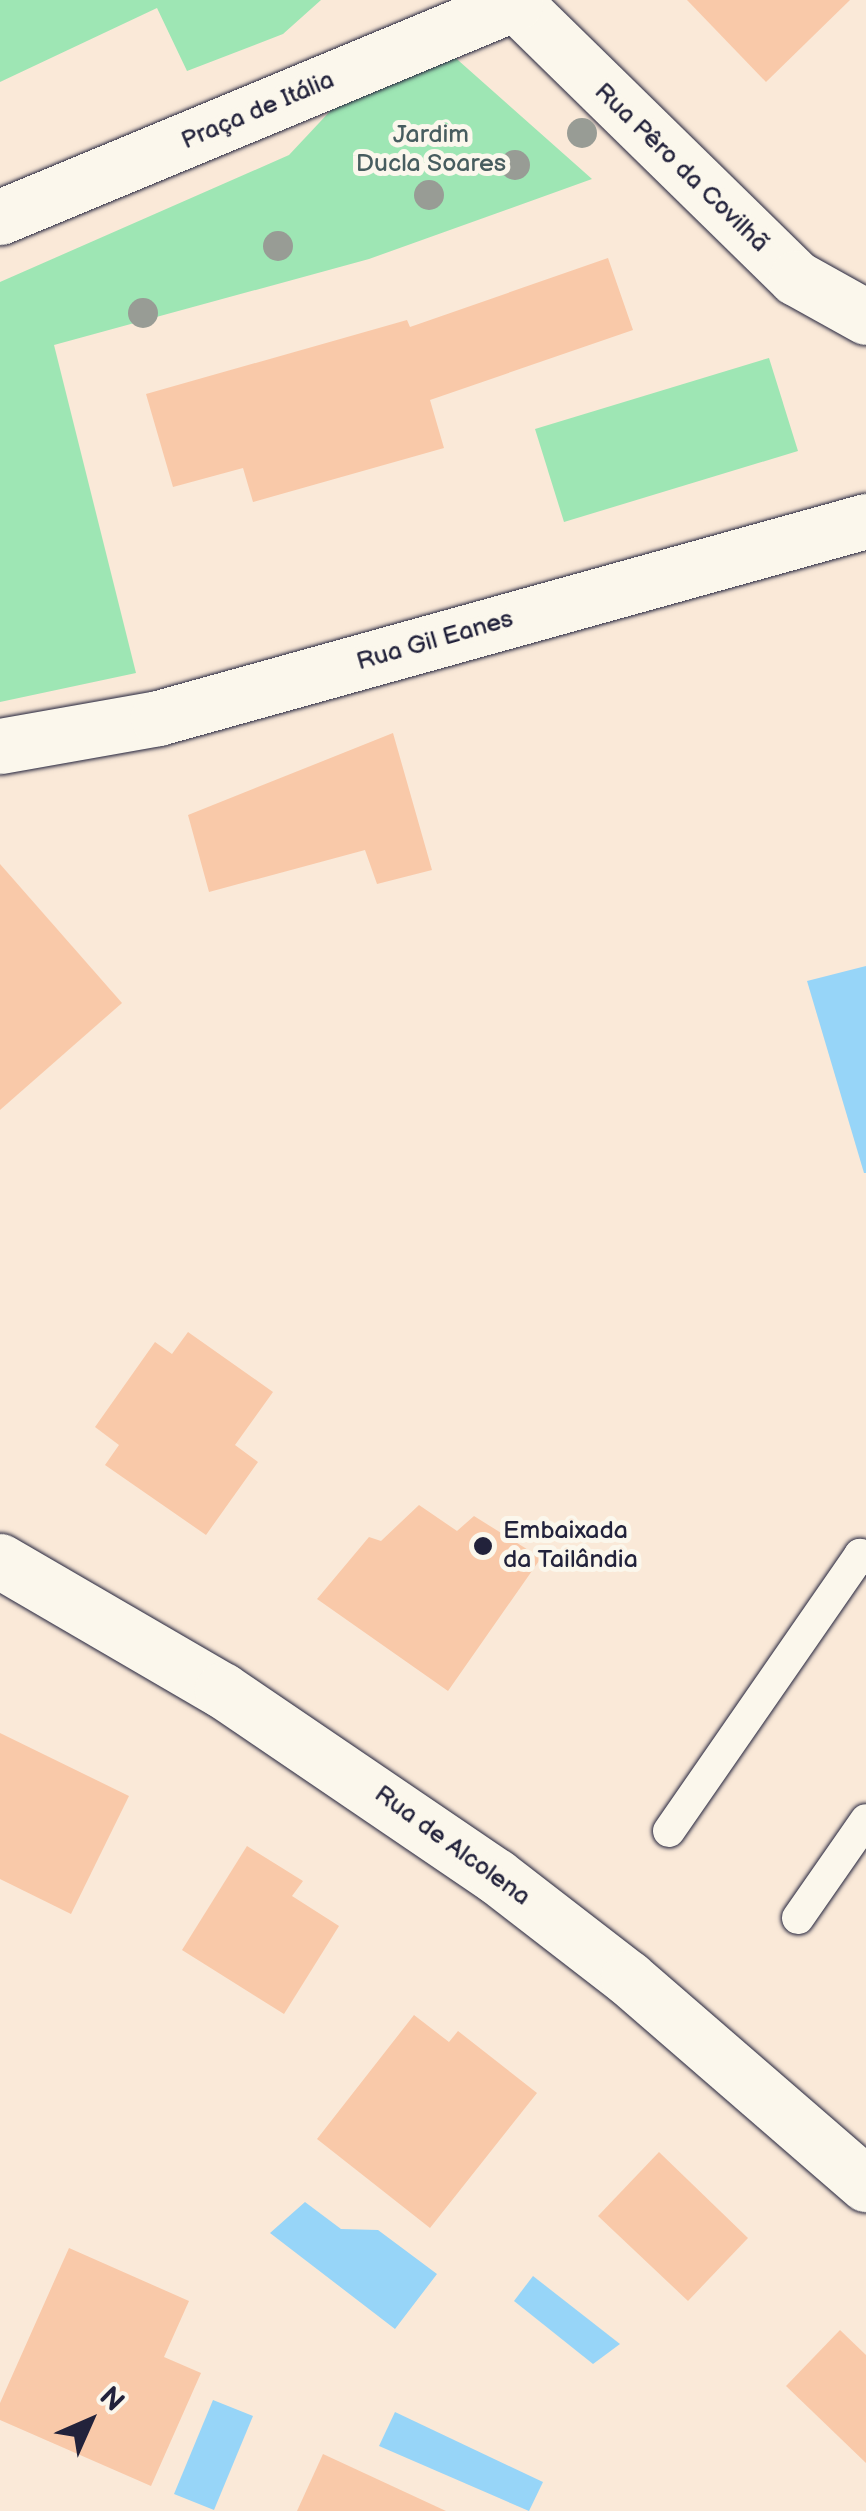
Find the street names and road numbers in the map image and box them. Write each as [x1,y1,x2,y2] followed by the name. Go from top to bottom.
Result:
[177,65,339,157] street label: Praça de Itália
[588,77,774,259] street label: Rua Pêro da Covilhã
[353,604,517,678] street label: Rua Gil Eanes
[368,1779,536,1913] street label: Rua de Alcolena

